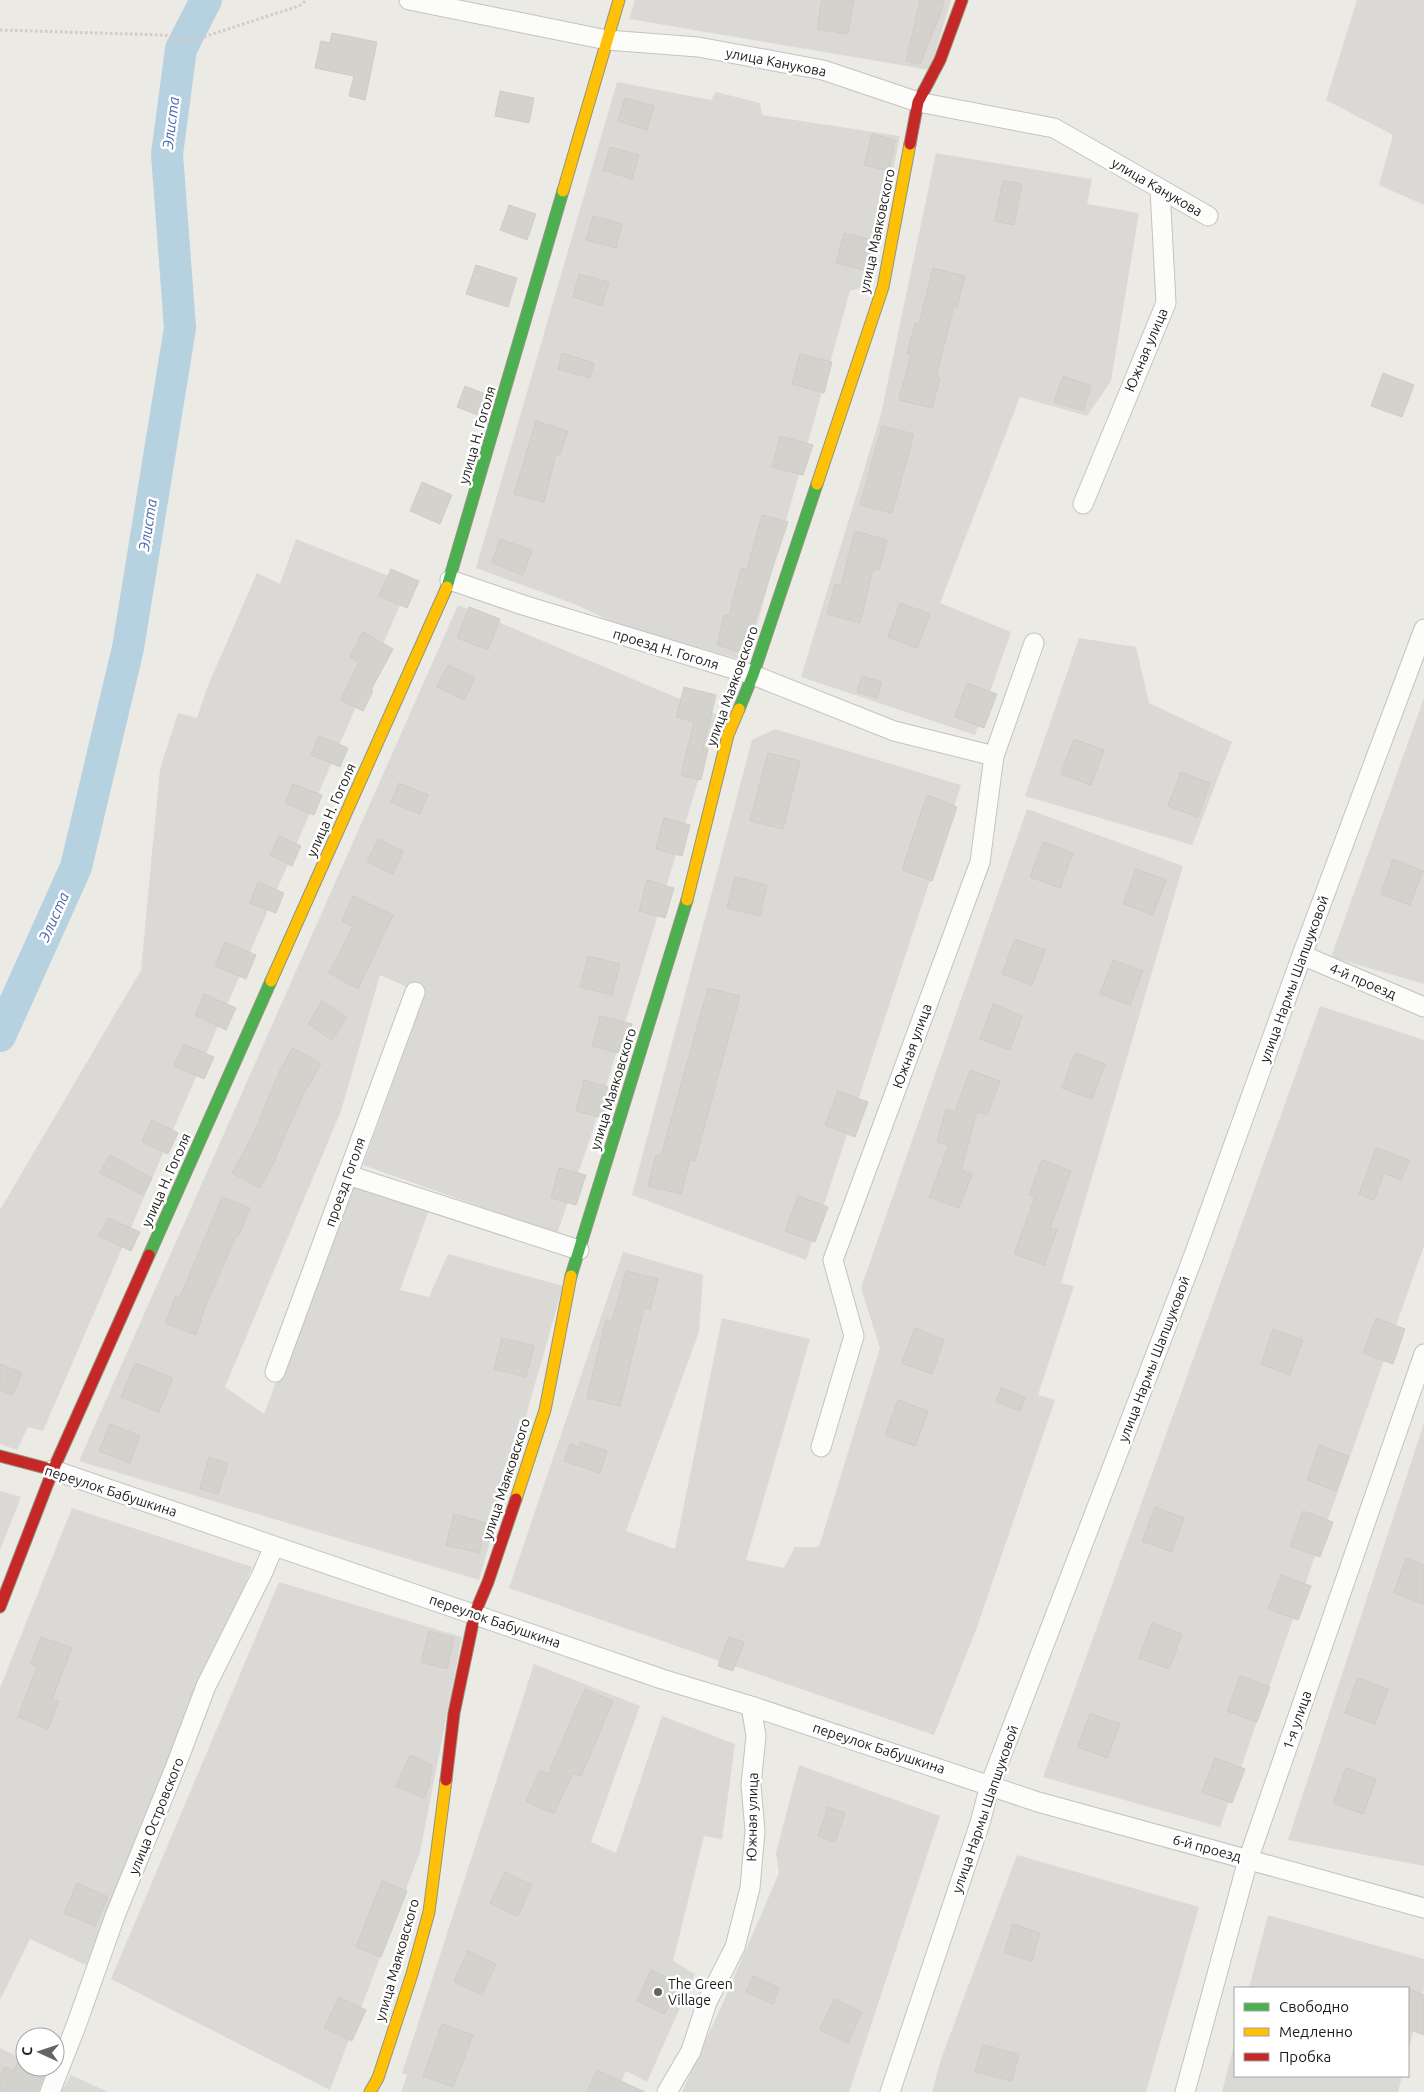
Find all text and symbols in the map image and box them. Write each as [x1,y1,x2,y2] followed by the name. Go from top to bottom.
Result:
[724,44,828,80] street label: улица Канукова
[159,96,182,151] water label: Элиста
[1109,155,1205,219] street label: улица Канукова
[856,167,898,295] street label: улица Маяковского
[1121,306,1171,394] street label: Южная улица
[455,384,499,486] street label: улица Н. Гоголя
[135,498,160,553] water label: Элиста
[703,624,761,748] street label: улица Маяковского
[611,625,721,673] street label: проезд Н. Гоголя
[303,761,359,859] street label: улица Н. Гоголя
[35,889,72,945] water label: Элиста
[1256,893,1332,1065] street label: улица Нармы Шапшуковой
[1327,960,1399,1002] street label: 4-й проезд
[889,1001,935,1091] street label: Южная улица
[587,1026,639,1152] street label: улица Маяковского
[138,1131,194,1229] street label: улица Н. Гоголя
[321,1135,369,1229] street label: проезд Гоголя
[1115,1274,1193,1444] street label: улица Нармы Шапшуковой
[479,1416,533,1542] street label: улица Маяковского
[43,1462,179,1520] street label: переулок Бабушкина
[427,1591,563,1651] street label: переулок Бабушкина
[1280,1689,1314,1751] street label: 1-я улица
[811,1719,947,1777] street label: переулок Бабушкина
[949,1723,1021,1895] street label: улица Нармы Шапшуковой
[125,1755,187,1877] street label: улица Островского
[743,1772,761,1862] street label: Южная улица
[1171,1831,1243,1865] street label: 6-й проезд
[372,1897,422,2023] street label: улица Маяковского
[668,1976,733,2008] place label: The Green Village
[652,1986,664,1998] marker: The Green Village
[1234,1987,1409,2077] legend
[1279,1998,1349,2015] text: Свободно
[1279,2023,1353,2040] text: Медленно
[15,2027,65,2077] north arrow
[19,2046,35,2056] text: С
[1279,2048,1331,2065] text: Пробка

